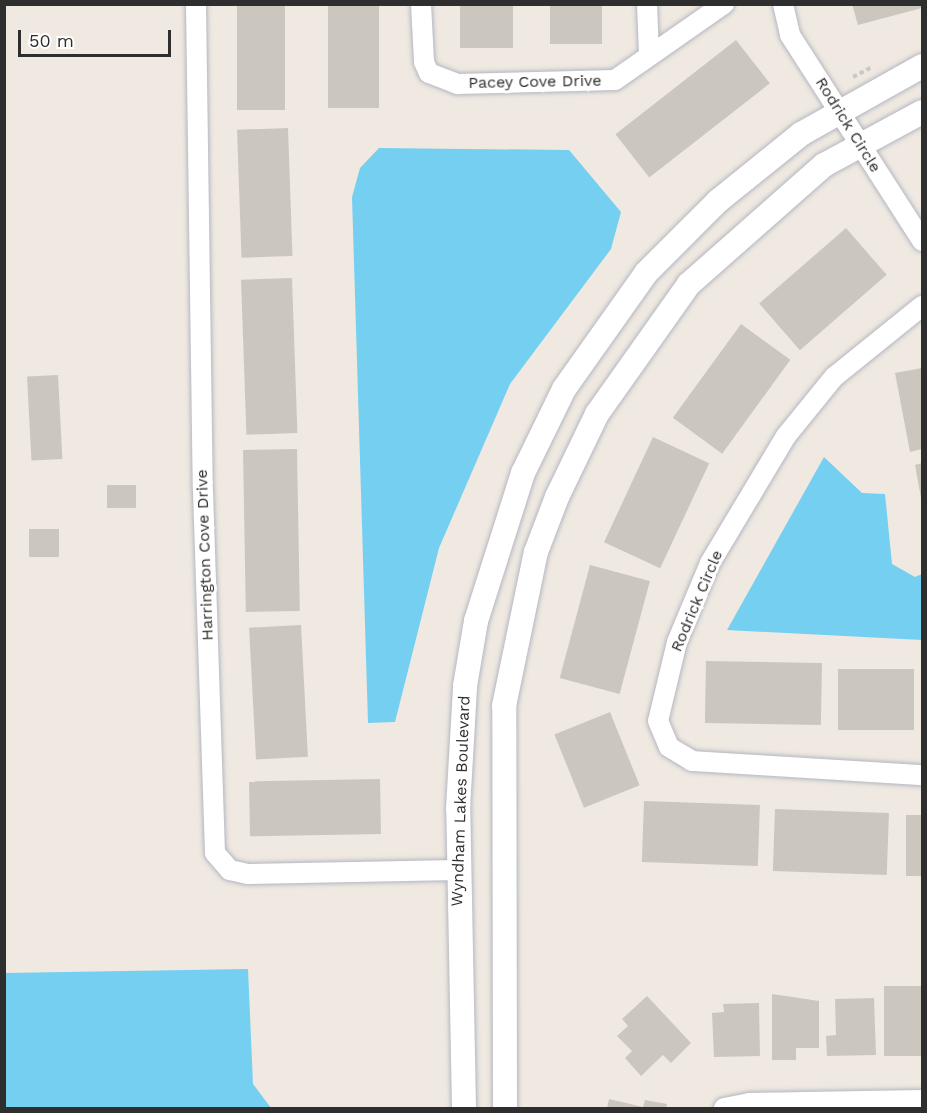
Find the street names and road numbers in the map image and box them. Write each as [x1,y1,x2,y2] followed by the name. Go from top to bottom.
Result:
[468,71,602,93] street label: Pacey Cove Drive
[811,74,885,176] street label: Rodrick Circle
[192,469,218,641] street label: Harrington Cove Drive
[667,547,727,655] street label: Rodrick Circle
[448,695,474,907] street label: Wyndham Lakes Boulevard

